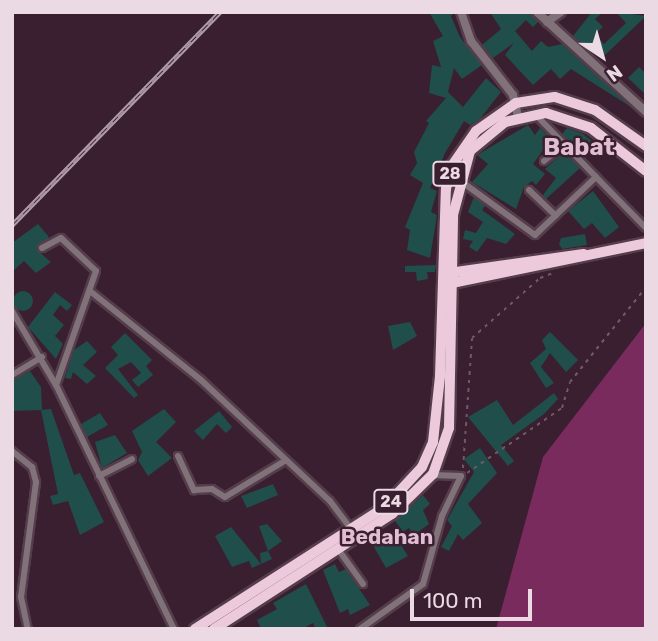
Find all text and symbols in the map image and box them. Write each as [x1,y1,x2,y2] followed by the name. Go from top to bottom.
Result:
[567,21,637,91] north arrow
[602,60,627,87] text: N
[543,134,615,162] district label: Babat
[431,162,469,186] road number: 28
[372,489,410,514] road number: 24
[341,524,433,550] district label: Bedahan
[413,574,536,618] scale bar
[423,588,482,613] text: 100 m

